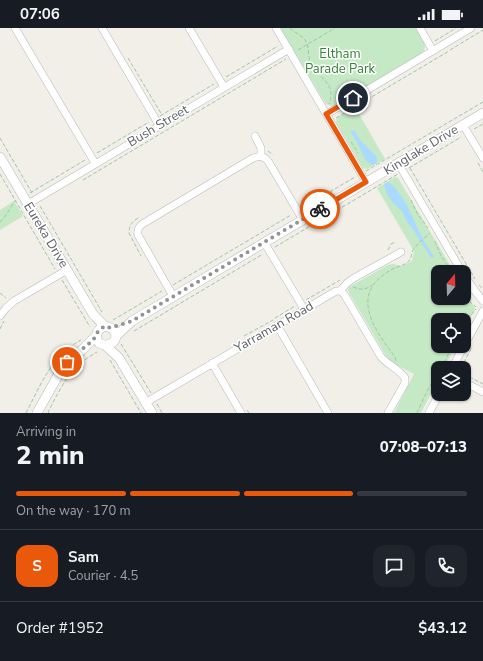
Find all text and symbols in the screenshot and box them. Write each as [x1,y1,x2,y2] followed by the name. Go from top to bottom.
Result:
[20,4,60,24] text: 07:06
[305,45,376,78] park label: Eltham Parade Park
[336,81,370,115] pin
[342,87,364,109] icon: home
[124,100,192,151] street label: Bush Street
[380,121,462,179] street label: Kinglake Drive
[300,189,340,229] courier
[309,198,331,220] icon: bike
[19,199,73,271] street label: Eureka Drive
[431,265,471,305] north arrow
[431,265,471,401] map controls
[230,297,317,357] street label: Yarraman Road
[431,313,471,353] button: locate
[50,345,84,379] pin
[56,351,78,373] icon: bag
[431,361,471,401] button: layers
[16,423,76,441] text: Arriving in
[380,437,467,457] text: 07:08–07:13
[16,438,84,473] text: 2 min
[16,502,131,520] text: On the way · 170 m
[373,545,415,587] button: chat
[425,545,467,587] button: phone
[68,547,99,567] text: Sam
[32,556,42,576] text: S
[68,567,138,585] text: Courier · 4.5
[16,618,104,638] text: Order #1952
[418,618,467,638] text: $43.12

